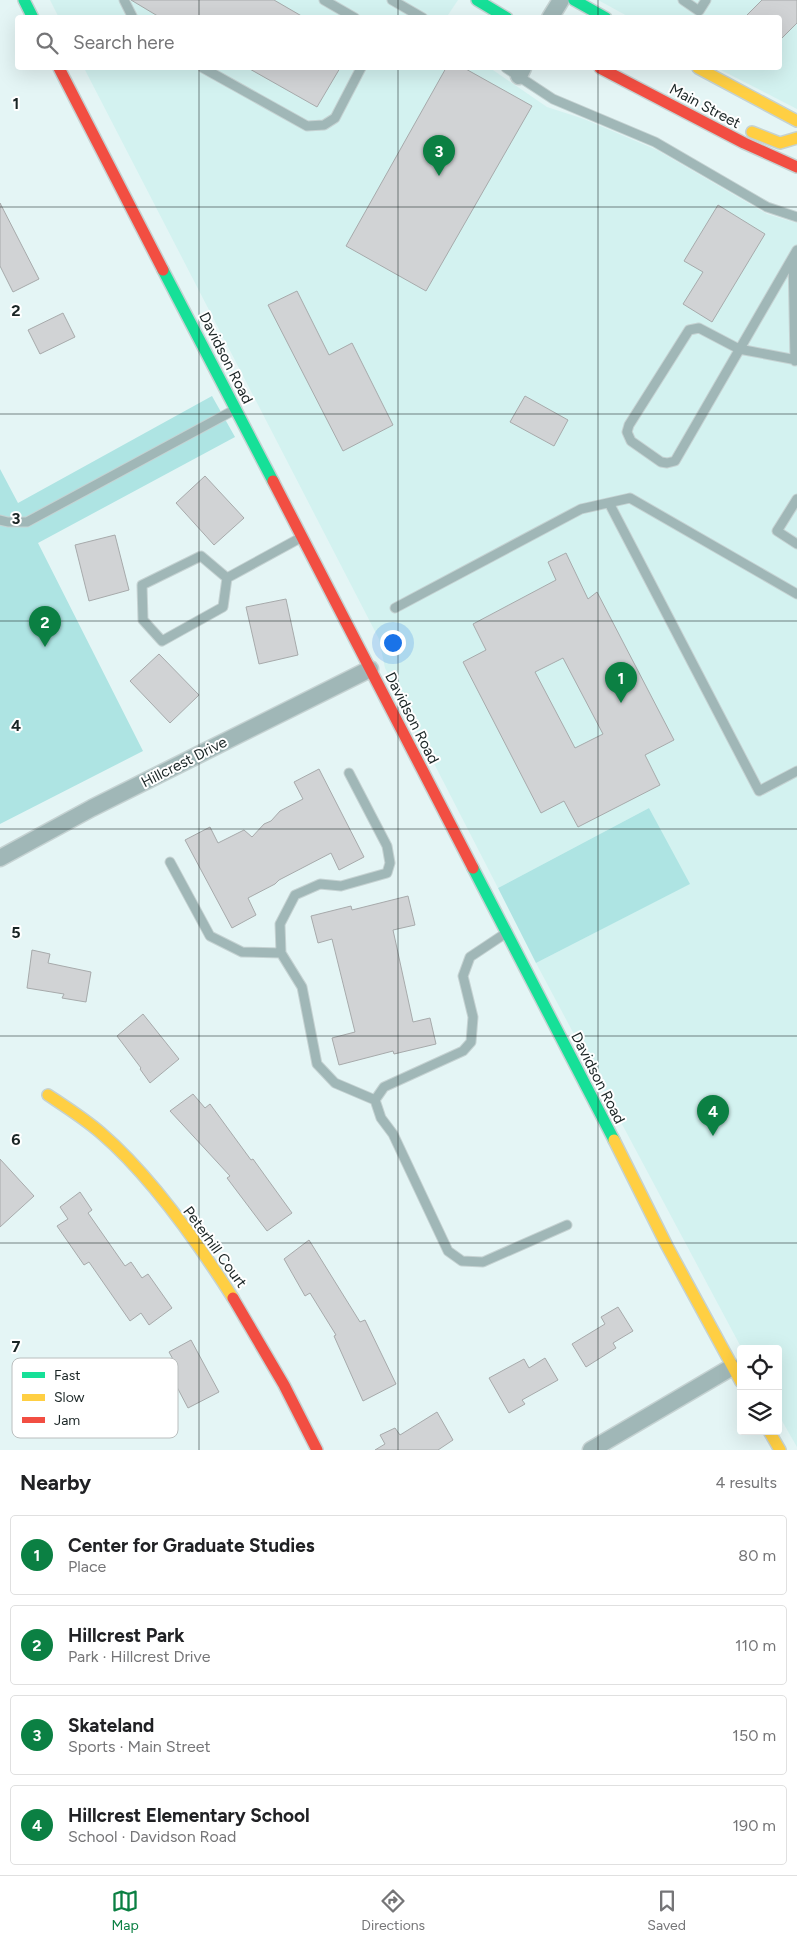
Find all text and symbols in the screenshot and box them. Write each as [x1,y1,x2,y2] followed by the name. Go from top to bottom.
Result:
[15,15,782,70] search box
[33,29,61,57] icon: search
[73,31,175,54] text: Search here
[666,80,744,132] street label: Main Street
[13,94,19,113] text: 1
[423,135,455,176] pin: 3
[11,301,21,320] text: 2
[195,309,257,407] street label: Davidson Road
[12,509,21,528] text: 3
[29,606,61,647] pin: 2
[380,630,406,656] your location
[605,662,637,703] pin: 1
[381,669,443,767] street label: Davidson Road
[11,716,21,735] text: 4
[138,733,230,791] street label: Hillcrest Drive
[11,923,21,942] text: 5
[567,1029,629,1127] street label: Davidson Road
[697,1095,729,1136] pin: 4
[11,1130,21,1149] text: 6
[179,1203,251,1292] street label: Peterhill Court
[12,1337,21,1356] text: 7
[737,1345,782,1435] map controls
[737,1345,782,1390] button: locate
[12,1358,178,1438] legend
[54,1367,80,1384] text: Fast
[54,1389,85,1406] text: Slow
[737,1390,782,1435] button: layers
[54,1412,80,1429] text: Jam
[20,1470,91,1495] text: Nearby
[716,1473,777,1492] text: 4 results
[68,1534,315,1557] text: Center for Graduate Studies
[34,1546,40,1565] text: 1
[738,1546,776,1565] text: 80 m
[68,1557,106,1576] text: Place
[68,1624,185,1647] text: Hillcrest Park
[32,1636,42,1655] text: 2
[735,1636,776,1655] text: 110 m
[68,1647,210,1666] text: Park · Hillcrest Drive
[68,1714,154,1737] text: Skateland
[33,1726,41,1745] text: 3
[732,1726,776,1745] text: 150 m
[68,1737,211,1756] text: Sports · Main Street
[68,1804,310,1827] text: Hillcrest Elementary School
[32,1816,42,1835] text: 4
[733,1816,776,1835] text: 190 m
[68,1827,236,1846] text: School · Davidson Road
[111,1887,139,1934] tab: Map
[361,1887,425,1934] tab: Directions
[647,1887,686,1934] tab: Saved

